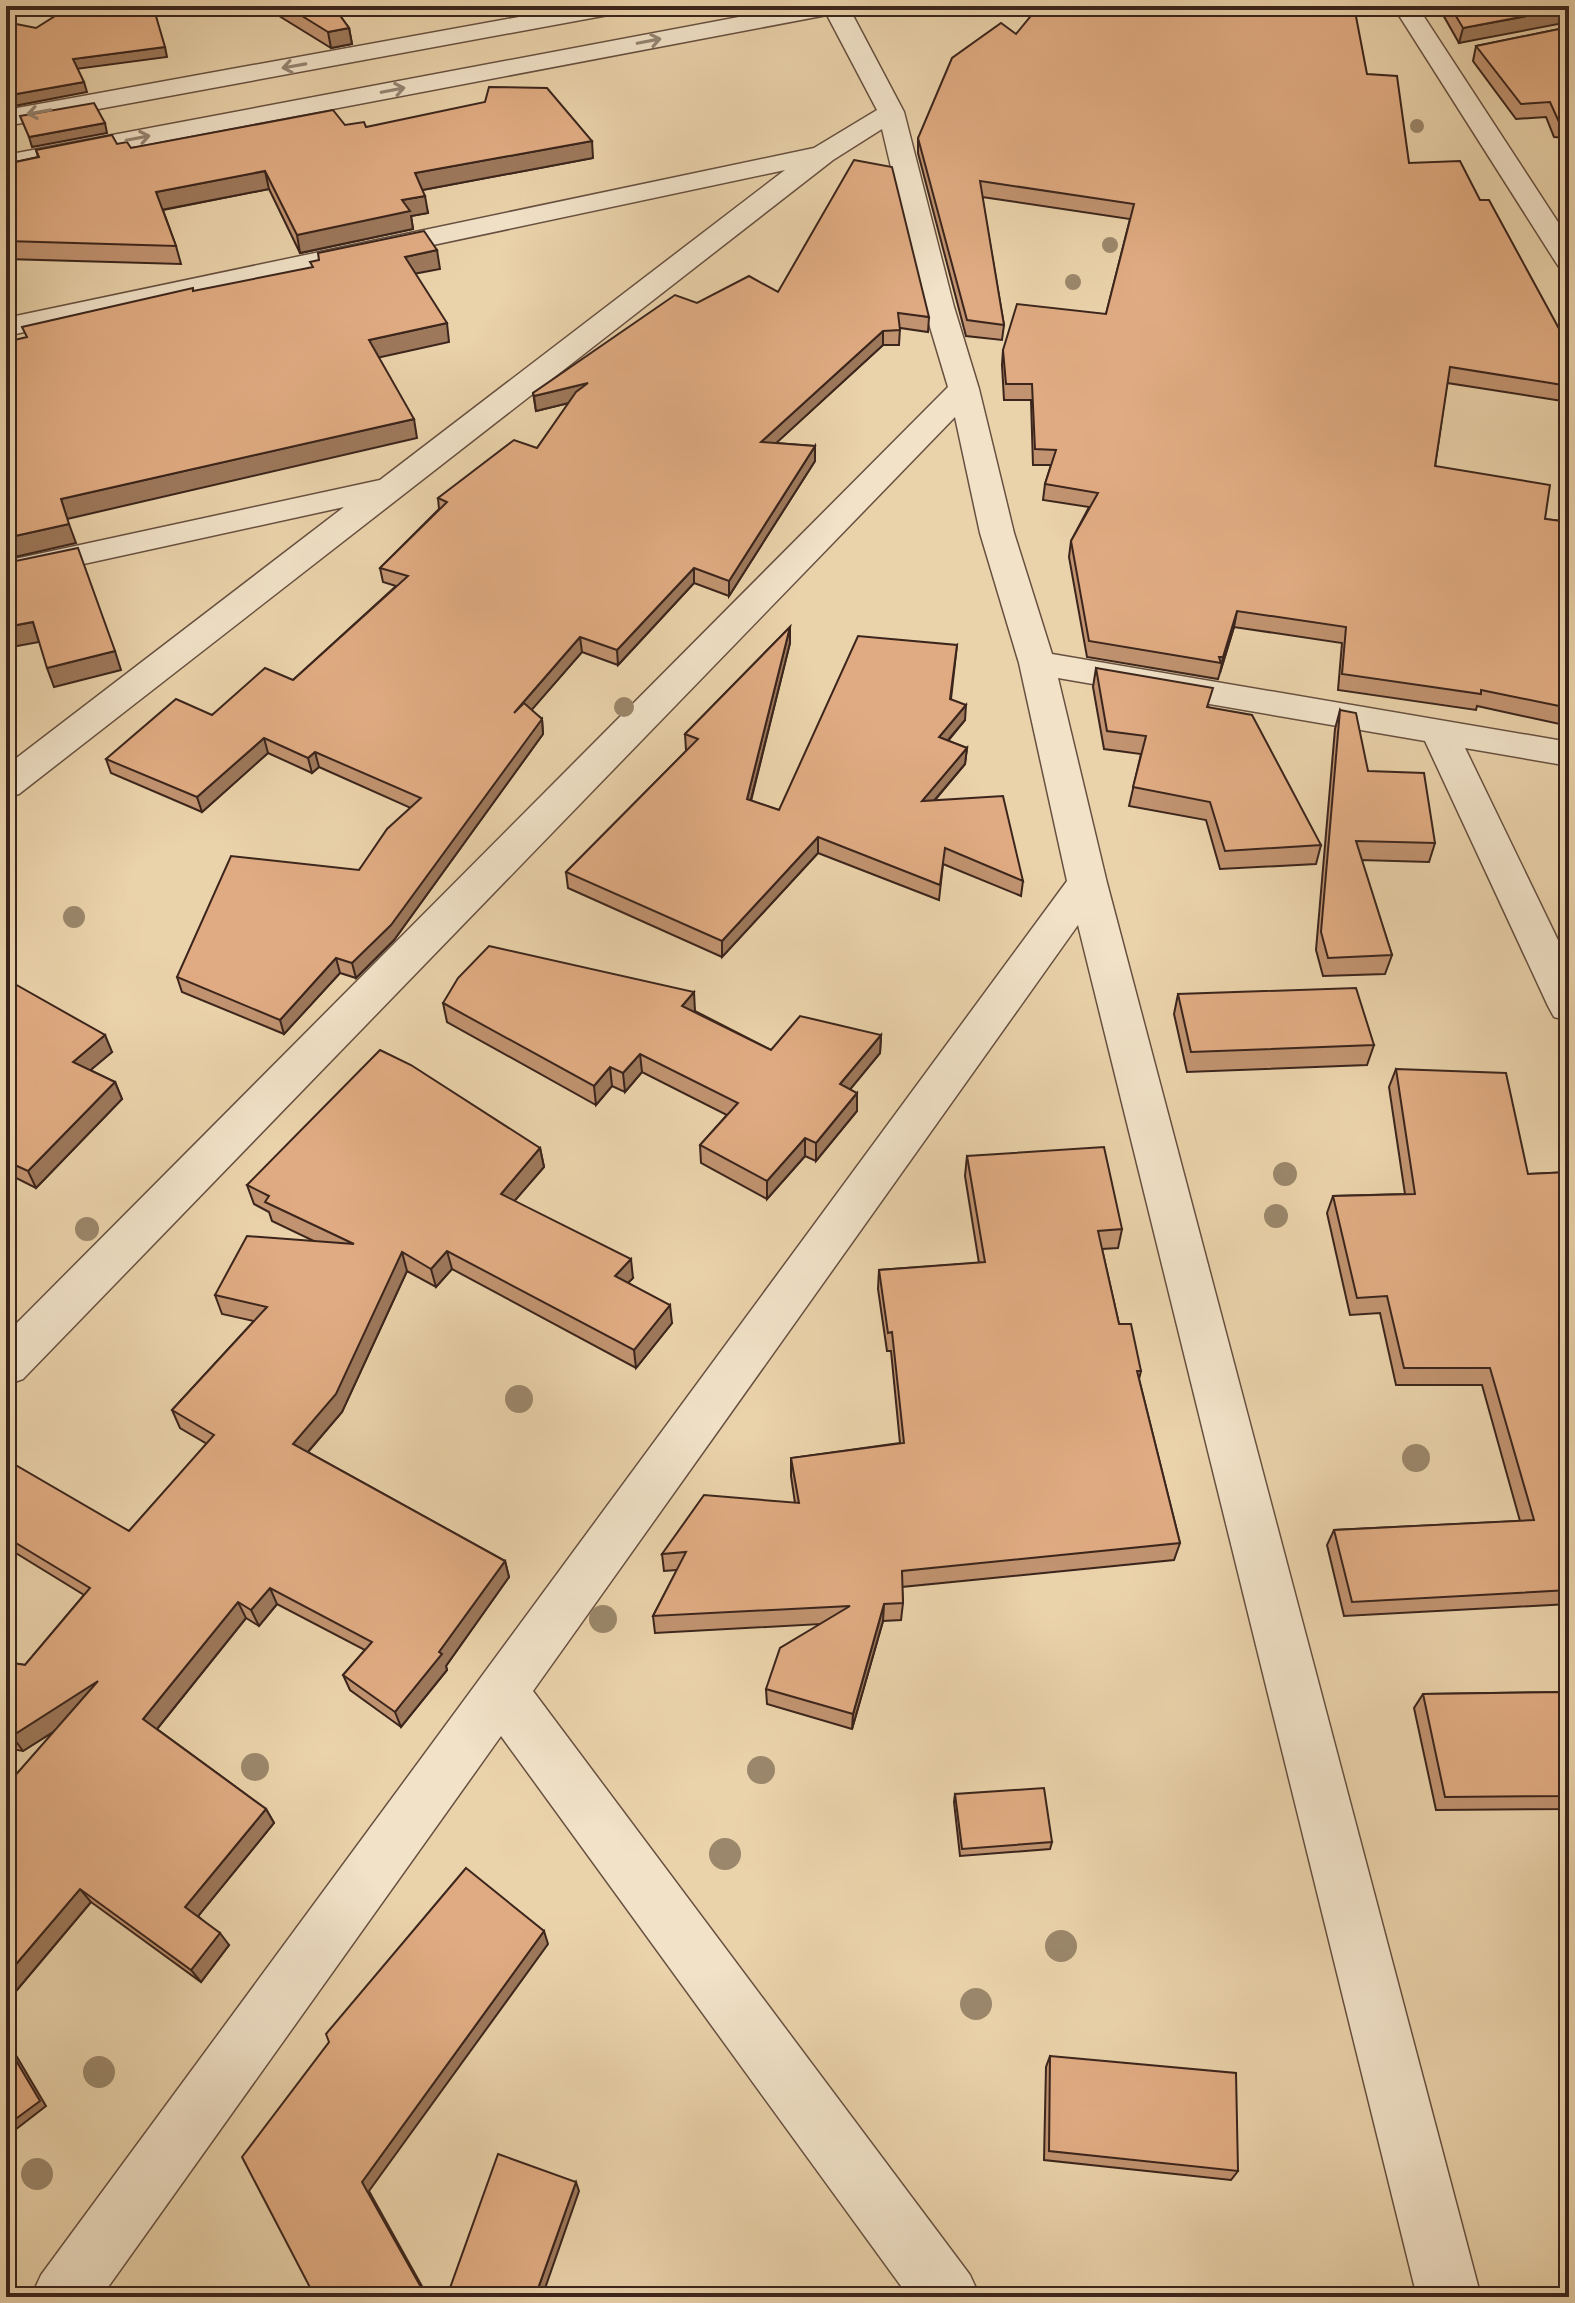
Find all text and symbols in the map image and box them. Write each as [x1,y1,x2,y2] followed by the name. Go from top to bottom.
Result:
[635,33,661,48] one-way arrow
[282,59,307,74] one-way arrow
[380,81,405,96] one-way arrow
[26,106,52,121] one-way arrow
[124,130,150,145] one-way arrow

